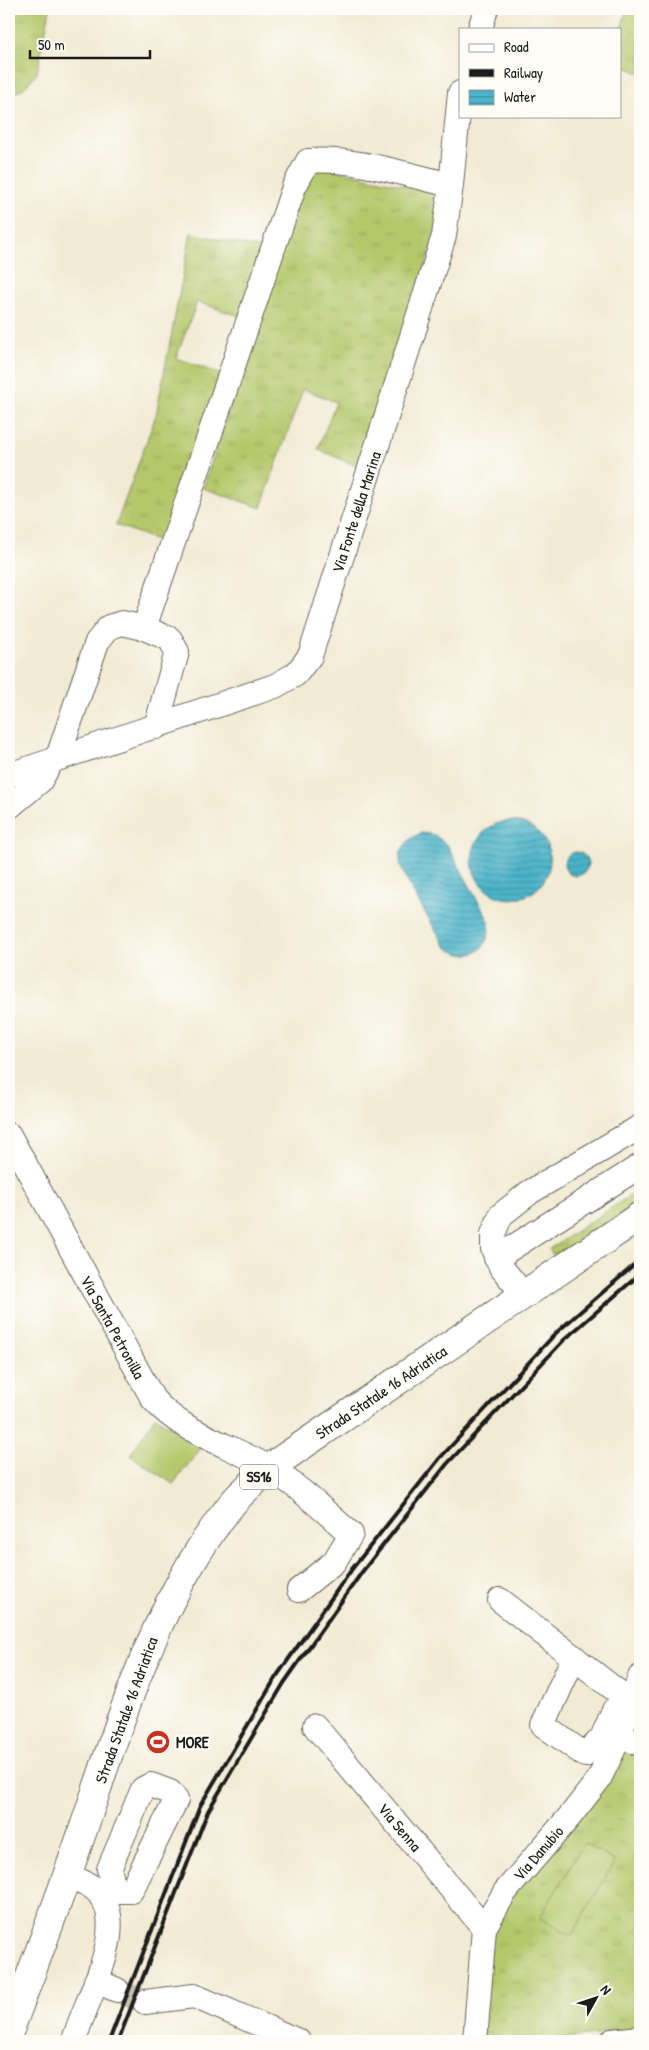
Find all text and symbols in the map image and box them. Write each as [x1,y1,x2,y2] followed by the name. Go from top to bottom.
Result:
[30,28,150,60] scale bar
[459,28,622,118] legend
[38,34,65,55] text: 50 m
[504,36,529,57] text: Road
[504,62,543,83] text: Railway
[504,86,536,107] text: Water
[326,449,386,575] street label: Via Fonte della Marina
[76,1271,150,1383] street label: Via Santa Petronilla
[311,1340,451,1444] street label: Strada Statale 16 Adriatica
[240,1464,278,1490] road number: SS16
[89,1634,163,1786] street label: Strada Statale 16 Adriatica
[145,1729,171,1755] sports icon: MORE
[176,1731,210,1753] place label: MORE
[373,1798,427,1856] street label: Via Senna
[508,1820,569,1885] street label: Via Danubio
[572,1972,622,2022] north arrow
[597,1980,616,1999] text: N

